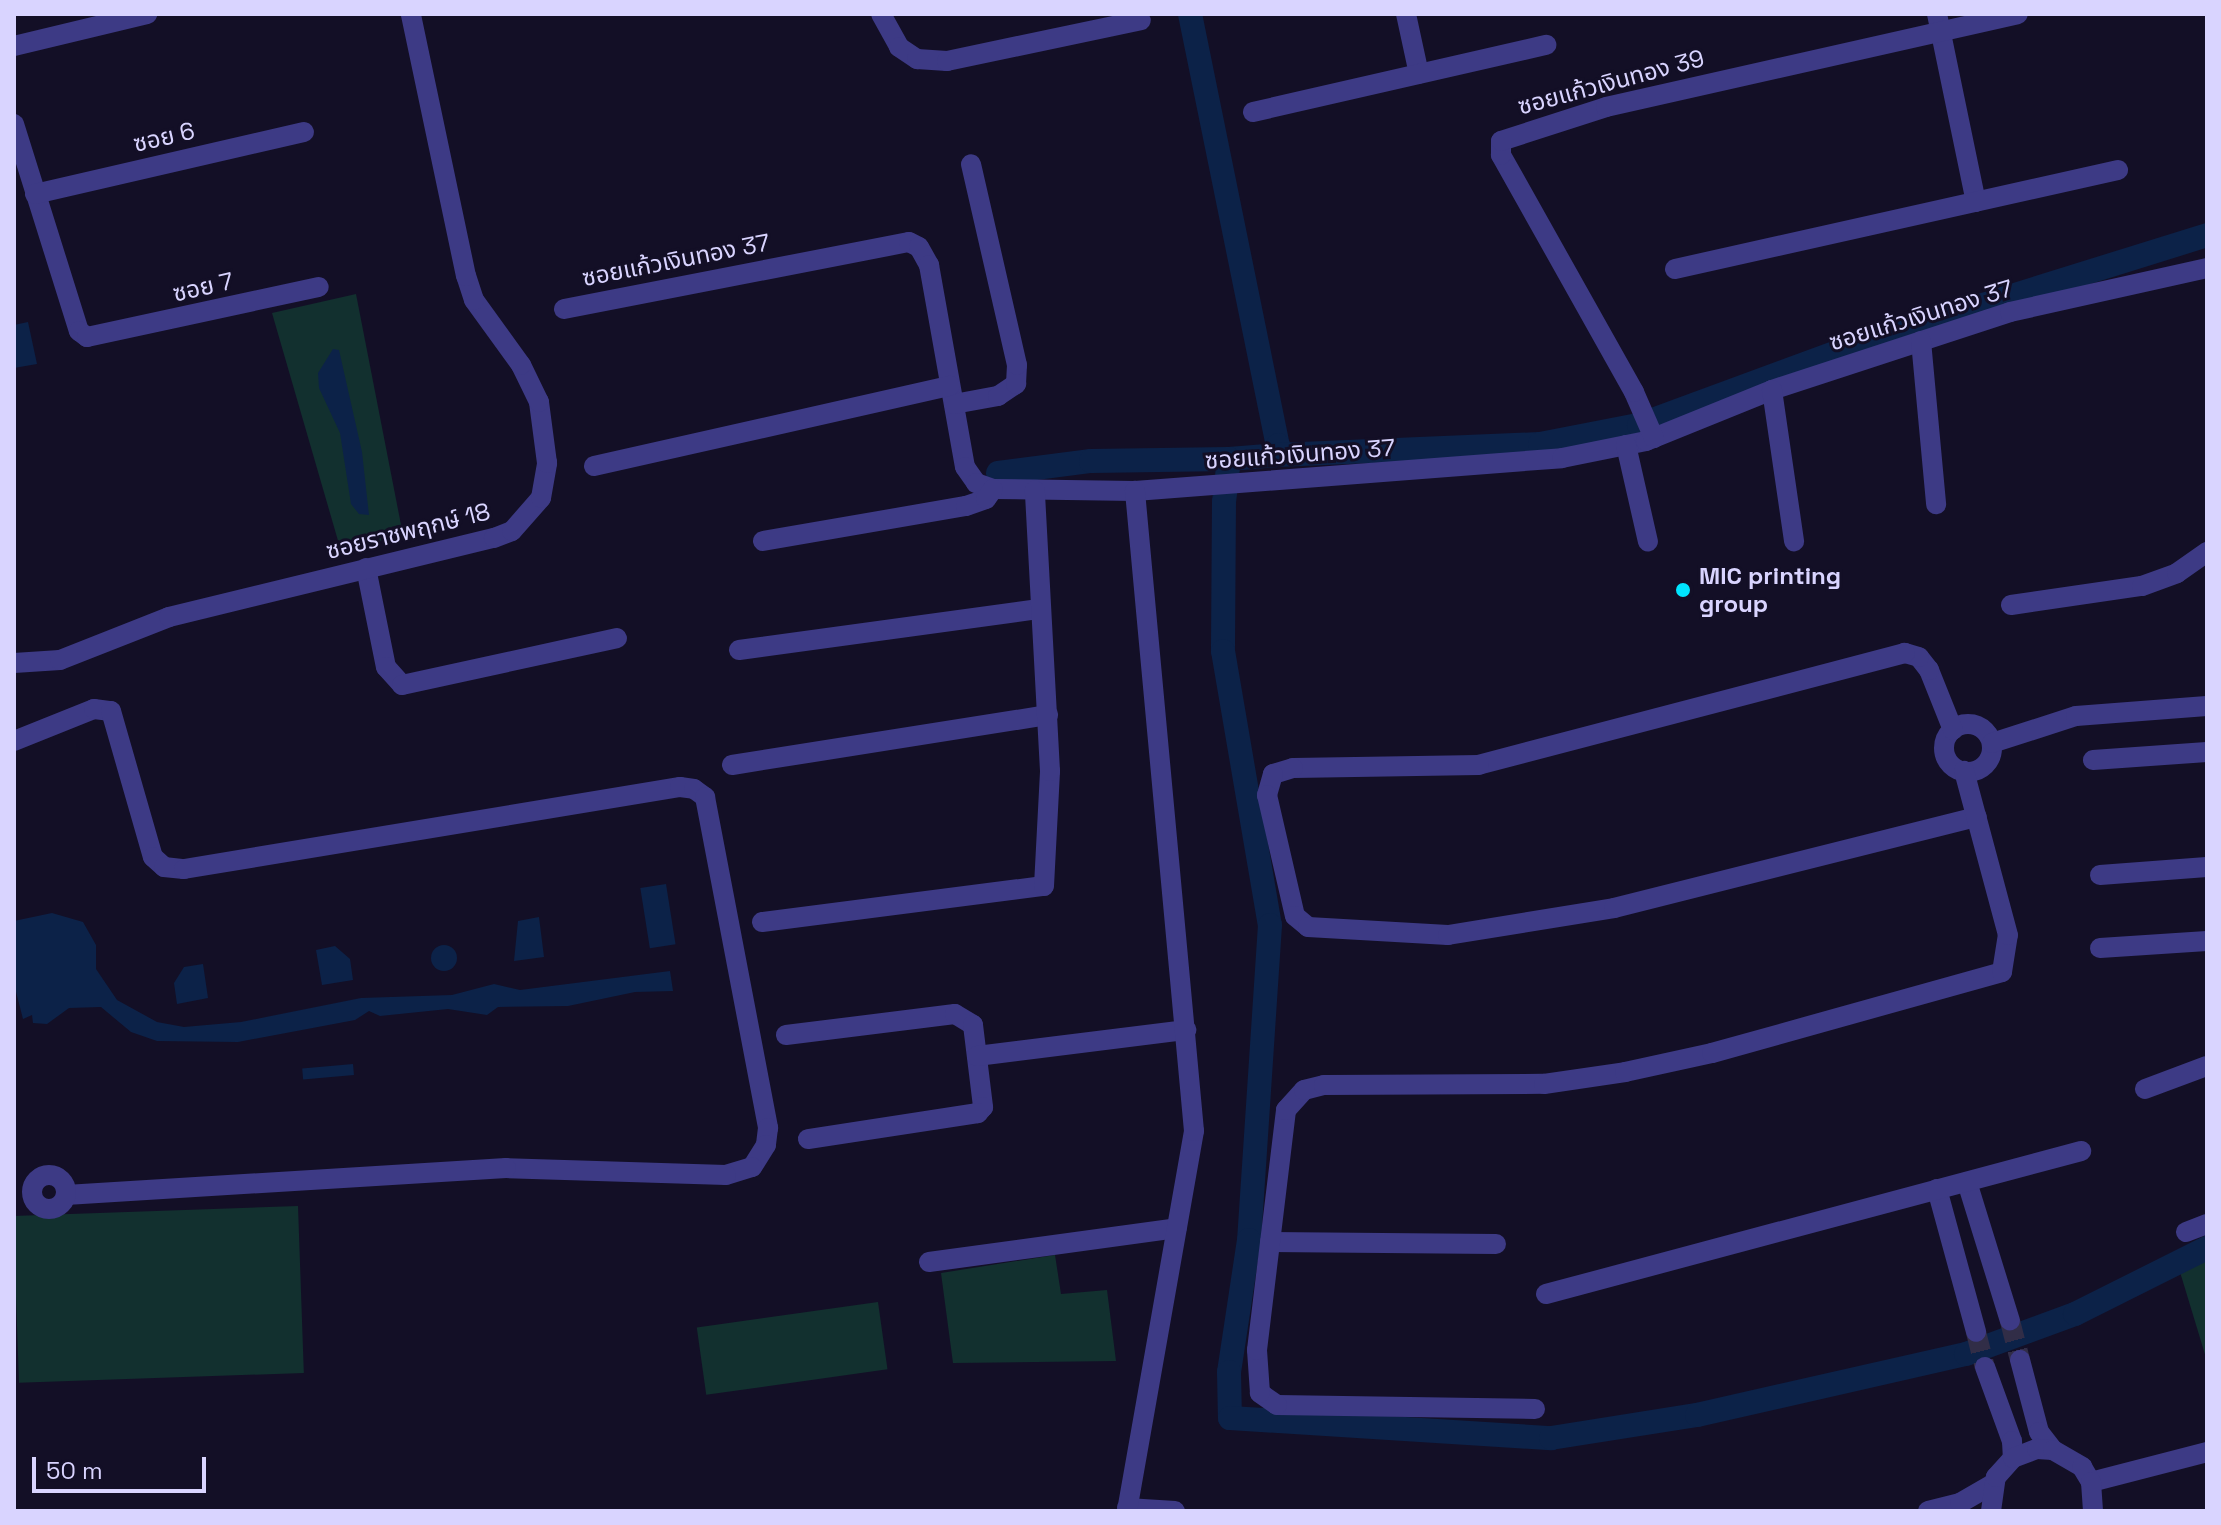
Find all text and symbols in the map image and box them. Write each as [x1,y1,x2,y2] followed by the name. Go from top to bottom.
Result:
[1515,43,1707,121] street label: ซอยแก้วเงินทอง 39
[130,116,198,158] street label: ซอย 6
[580,228,772,292] street label: ซอยแก้วเงินทอง 37
[170,266,236,308] street label: ซอย 7
[1826,273,2016,357] street label: ซอยแก้วเงินทอง 37
[1204,433,1396,475] street label: ซอยแก้วเงินทอง 37
[323,497,493,565] street label: ซอยราชพฤกษ์ 18
[1699,562,1841,618] place label: MIC printing group
[1674,581,1692,599] marker: MIC printing group
[36,1441,210,1491] scale bar
[46,1455,103,1486] text: 50 m

